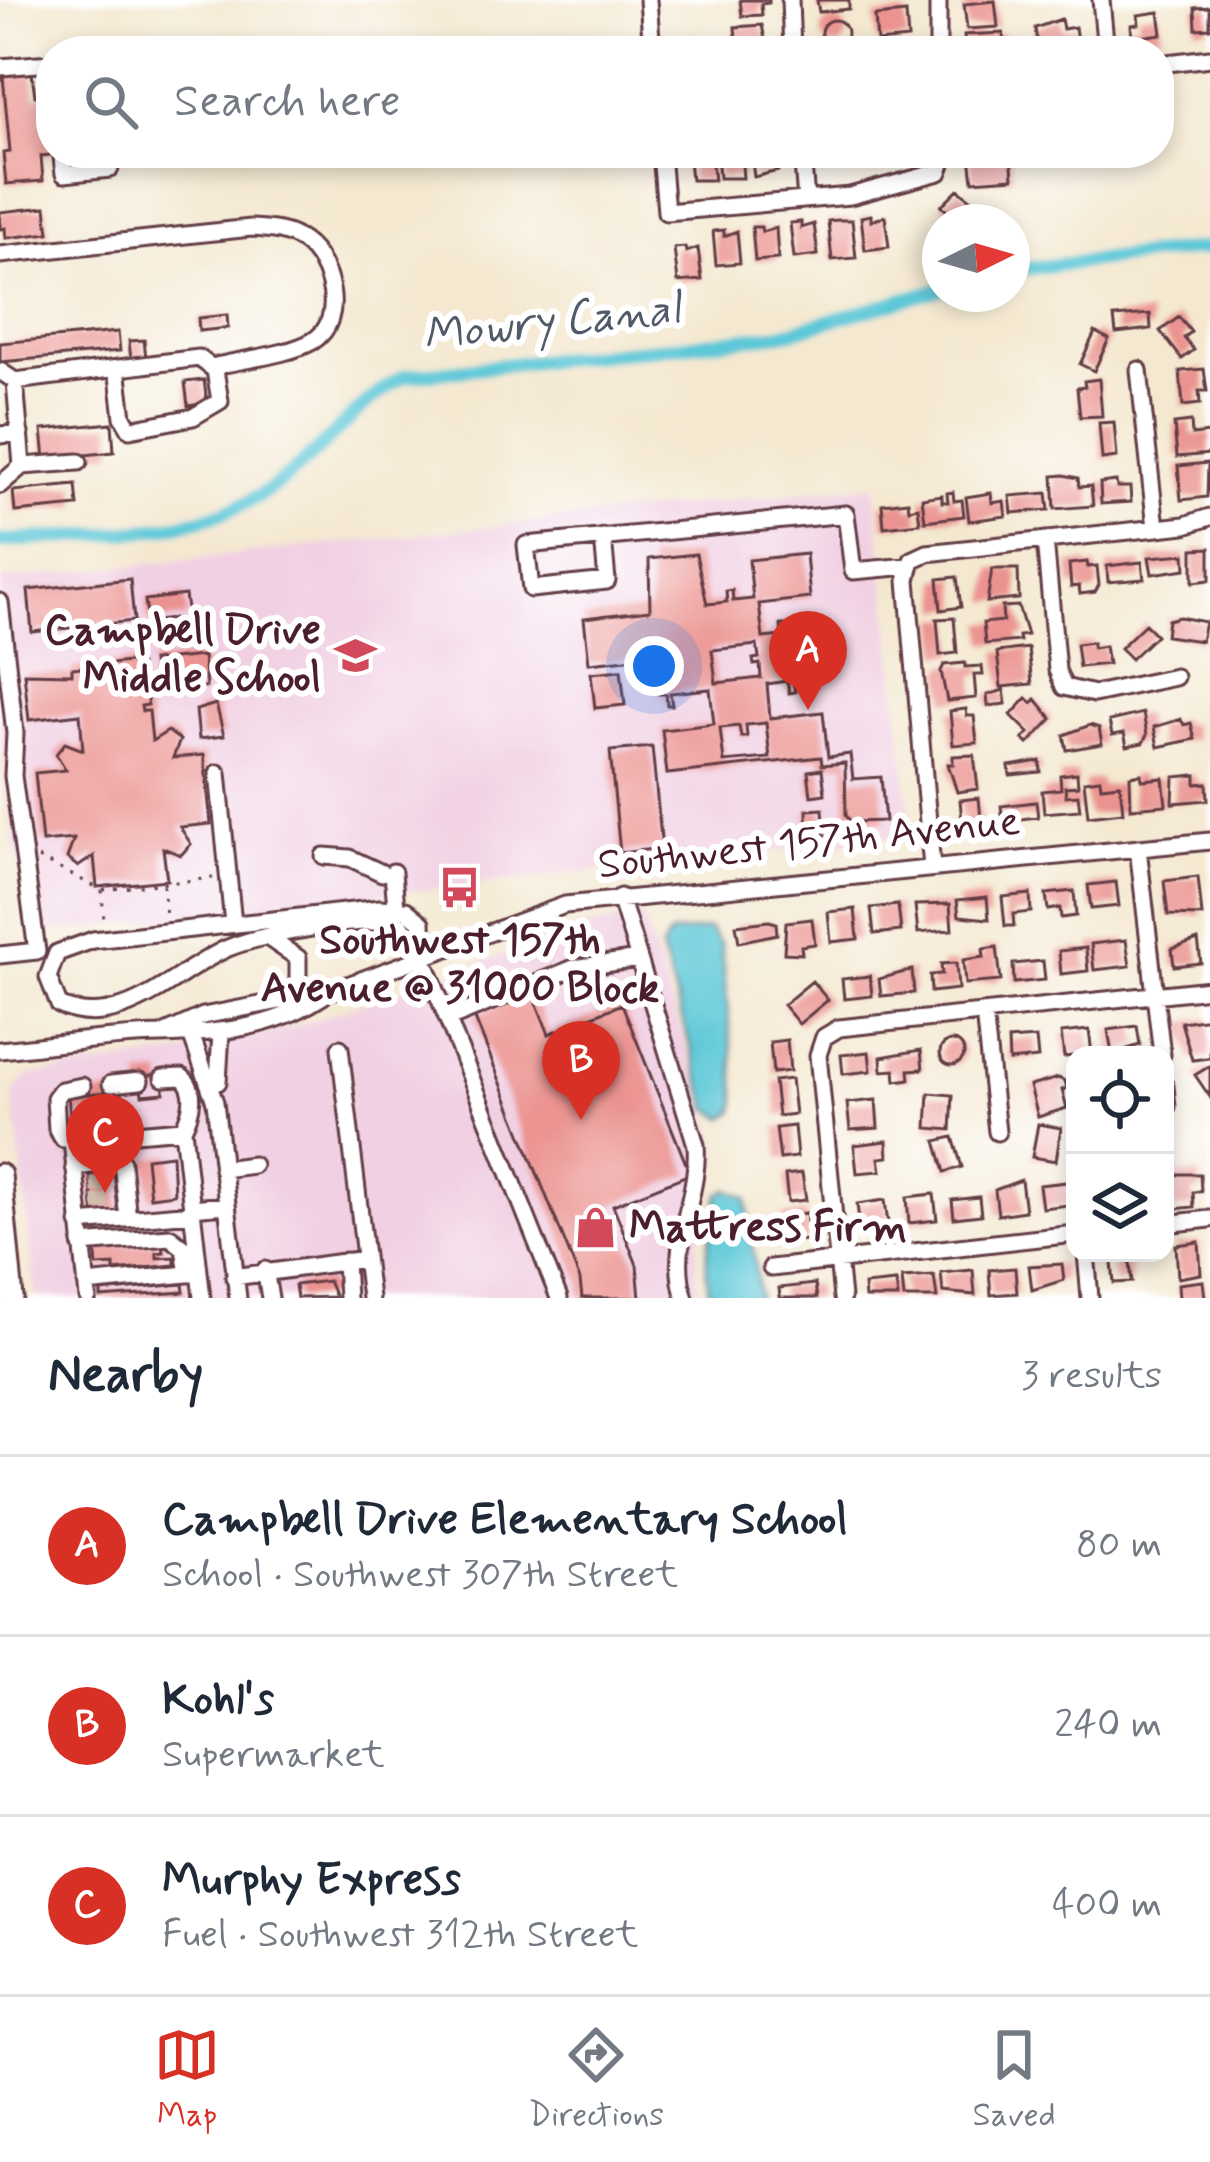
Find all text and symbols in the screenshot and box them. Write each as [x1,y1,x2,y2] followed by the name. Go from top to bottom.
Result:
[36,36,1174,168] search box
[78,69,144,135] icon: search
[174,73,401,132] text: Search here
[922,204,1030,312] north arrow
[420,280,687,366] water label: Mowry Canal
[44,604,321,707] place label: Campbell Drive Middle School
[769,611,847,710] pin: A
[332,632,378,678] school or university icon: Campbell Drive Middle School
[624,636,684,696] your location
[595,794,1023,894] street label: Southwest 157th Avenue
[437,864,483,910] bus stop icon: Southwest 157th Avenue @ 31000 Block
[261,914,659,1017] place label: Southwest 157th Avenue @ 31000 Block
[542,1021,620,1120] pin: B
[1066,1046,1174,1262] map controls
[1066,1046,1174,1154] button: locate
[66,1094,144,1193] pin: C
[1066,1154,1174,1262] button: layers
[629,1201,907,1256] place label: Mattress Firm
[572,1205,618,1251] shop icon: Mattress Firm
[48,1343,203,1409] text: Nearby
[1021,1351,1162,1402] text: 3 results
[162,1491,848,1550] text: Campbell Drive Elementary School
[74,1520,100,1571] text: A
[1076,1520,1162,1571] text: 80 m
[162,1550,678,1601] text: School · Southwest 307th Street
[162,1671,274,1730] text: Kohl's
[75,1700,99,1751] text: B
[1054,1700,1162,1751] text: 240 m
[162,1730,385,1781] text: Supermarket
[162,1851,461,1910] text: Murphy Express
[73,1880,101,1931] text: C
[1052,1880,1162,1931] text: 400 m
[162,1910,638,1961] text: Fuel · Southwest 312th Street
[154,2022,220,2138] tab: Map
[528,2022,664,2138] tab: Directions
[972,2022,1056,2138] tab: Saved

